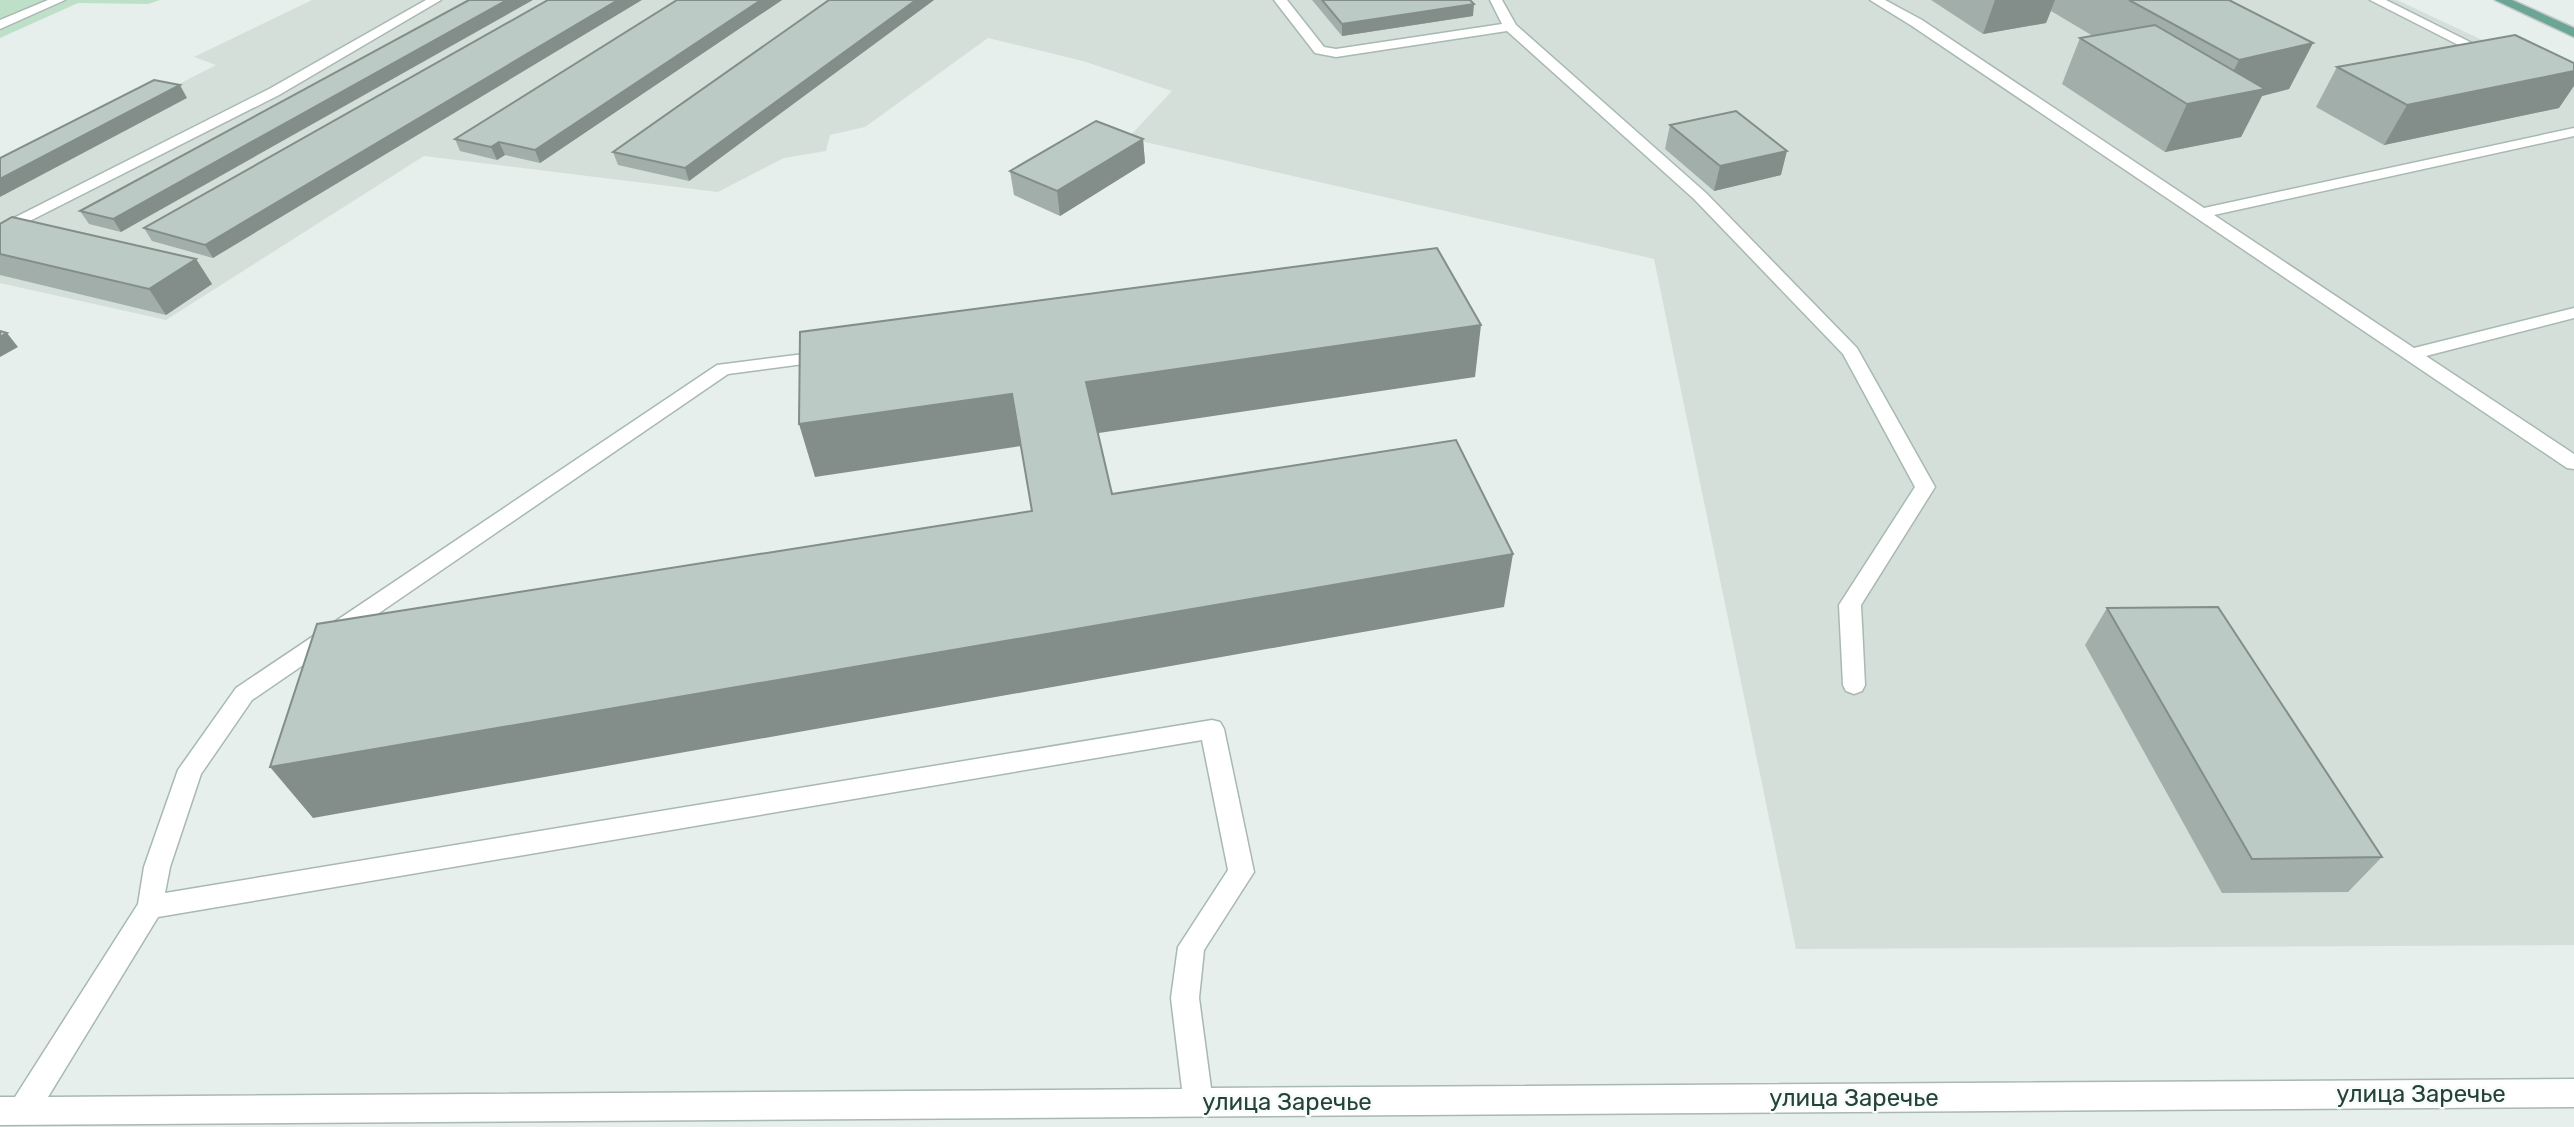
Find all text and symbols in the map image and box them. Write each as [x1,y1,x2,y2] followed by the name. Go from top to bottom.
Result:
[2336,1080,2506,1108] street label: улица Заречье
[1769,1084,1939,1112] street label: улица Заречье
[1202,1088,1372,1116] street label: улица Заречье

